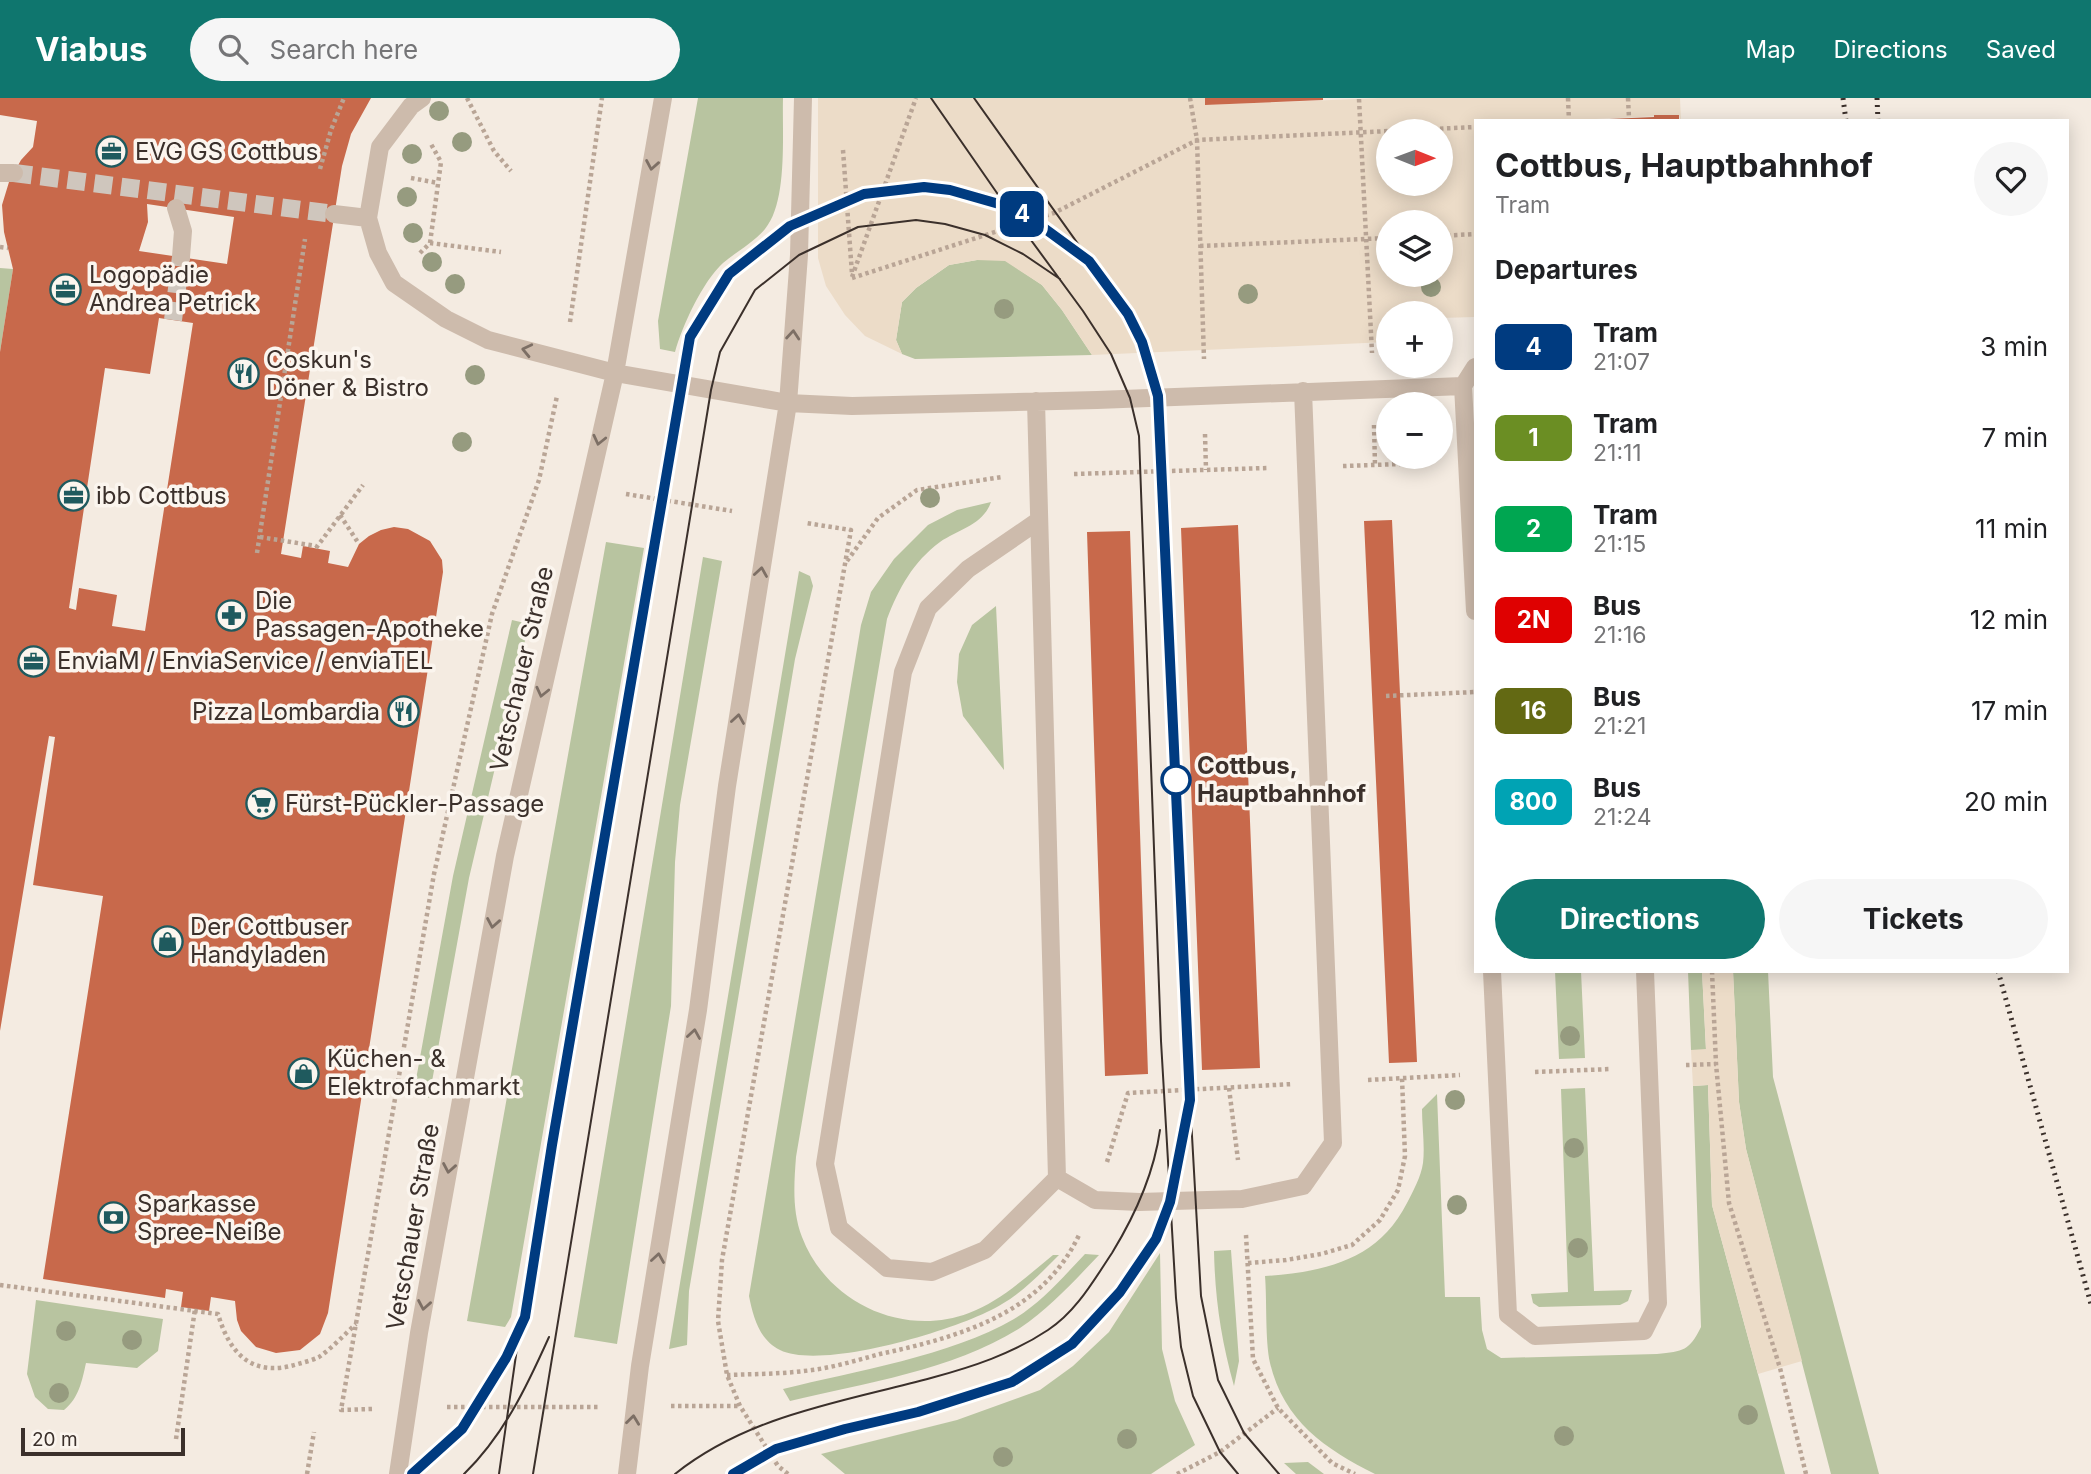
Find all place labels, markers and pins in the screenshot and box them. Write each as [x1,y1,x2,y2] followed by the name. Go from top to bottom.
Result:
[95,135,129,169] office icon: EVG GS Cottbus
[135,137,318,166] place label: EVG GS Cottbus
[89,260,257,317] place label: Logopädie Andrea Petrick
[49,272,83,306] office icon: Logopädie Andrea Petrick
[266,345,429,402] place label: Coskun's Döner & Bistro
[226,357,260,391] restaurant icon: Coskun's Döner & Bistro
[56,479,90,513] office icon: ibb Cottbus
[96,481,227,510] place label: ibb Cottbus
[255,586,484,643] place label: Die Passagen-Apotheke
[215,598,249,632] pharmacy icon: Die Passagen-Apotheke
[17,644,51,678] office icon: EnviaM / EnviaService / enviaTEL
[57,646,433,675] place label: EnviaM / EnviaService / enviaTEL
[386,695,420,729] restaurant icon: Pizza Lombardia
[192,697,380,726] place label: Pizza Lombardia
[1197,751,1367,808] place label: Cottbus, Hauptbahnhof
[1161,765,1191,795] marker: Cottbus, Hauptbahnhof
[245,787,279,821] supermarket icon: Fürst-Pückler-Passage
[285,789,544,818] place label: Fürst-Pückler-Passage
[190,912,349,969] place label: Der Cottbuser Handyladen
[150,924,184,958] shop icon: Der Cottbuser Handyladen
[327,1044,520,1101] place label: Küchen- & Elektrofachmarkt
[287,1056,321,1090] shop icon: Küchen- & Elektrofachmarkt
[137,1189,281,1246] place label: Sparkasse Spree-Neiße
[97,1201,131,1235] bank icon: Sparkasse Spree-Neiße

